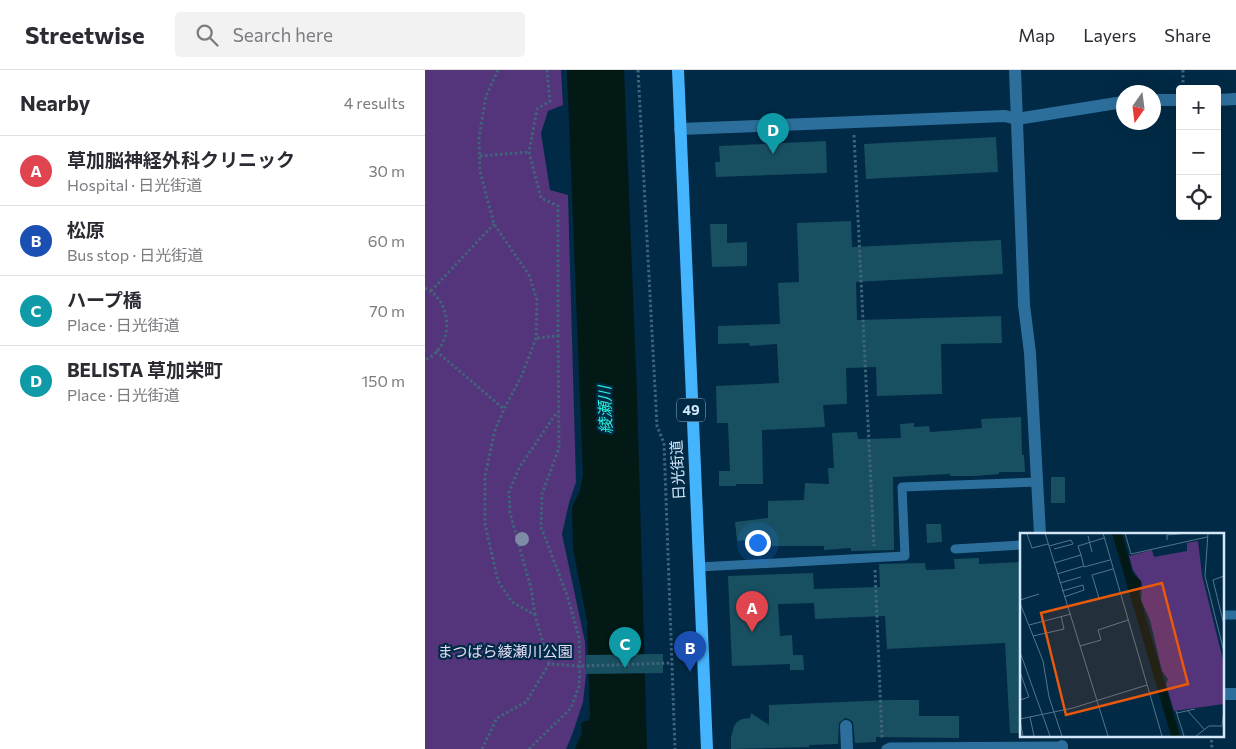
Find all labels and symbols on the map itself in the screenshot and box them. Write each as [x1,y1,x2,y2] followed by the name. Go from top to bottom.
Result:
[1116,85,1161,130] north arrow
[757,113,789,154] pin: D
[594,384,615,434] water label: 綾瀬川
[677,398,705,422] road number: 49
[666,440,688,500] street label: 日光街道
[745,530,771,556] your location
[1020,533,1223,736] inset map
[736,591,768,632] pin: A
[609,627,641,668] pin: C
[674,631,706,672] pin: B
[437,642,573,660] park label: まつばら綾瀬川公園

